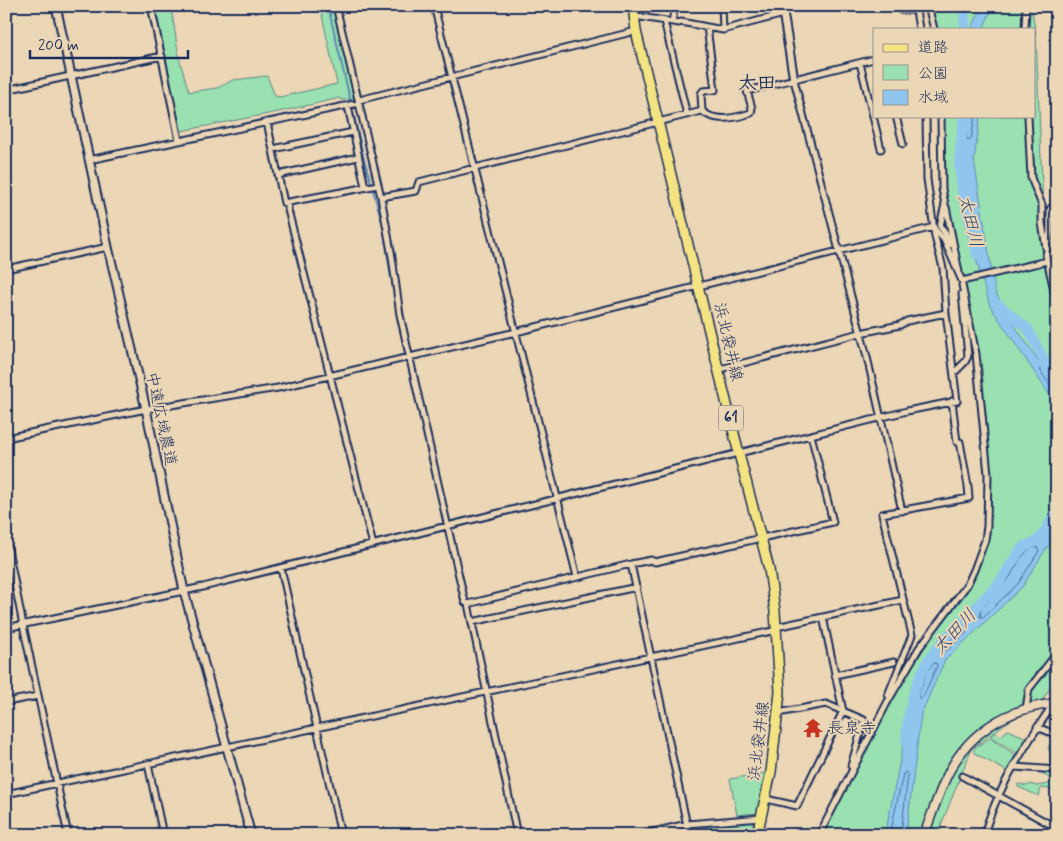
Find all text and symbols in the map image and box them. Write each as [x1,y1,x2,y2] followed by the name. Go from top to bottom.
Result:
[30,28,188,60] scale bar
[873,28,1036,118] legend
[38,36,79,56] text: 200 m
[918,38,948,58] text: 道路
[918,64,948,84] text: 公園
[738,71,776,96] district label: 太田
[918,88,948,108] text: 水域
[952,192,988,250] water label: 太田川
[709,301,747,383] street label: 浜北袋井線
[141,370,181,468] street label: 中遠広域農道
[718,406,744,430] road number: 61
[928,604,982,660] water label: 太田川
[744,700,774,782] street label: 浜北袋井線
[802,717,824,739] temple icon: 長泉寺
[828,718,876,739] place label: 長泉寺

